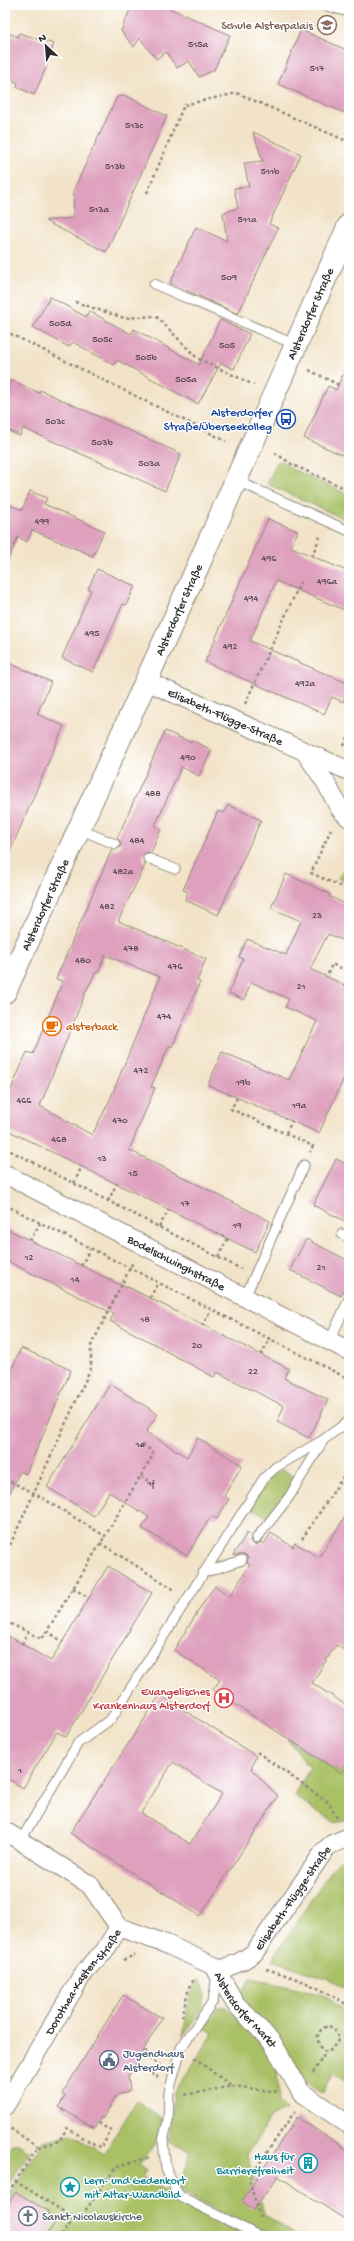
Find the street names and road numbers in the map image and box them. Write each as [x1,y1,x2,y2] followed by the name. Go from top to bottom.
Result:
[285,265,338,362] street label: Alsterdorfer Straße
[153,562,207,658] street label: Alsterdorfer Straße
[165,686,285,750] street label: Elisabeth-Flügge-Straße
[20,857,74,953] street label: Alsterdorfer Straße
[124,1233,228,1295] street label: Bodelschwinghstraße
[253,1843,335,1954] street label: Elisabeth-Flügge-Straße
[43,1926,126,2039] street label: Dorothea-Kasten-Straße
[210,1970,279,2052] street label: Alsterdorfer Markt

